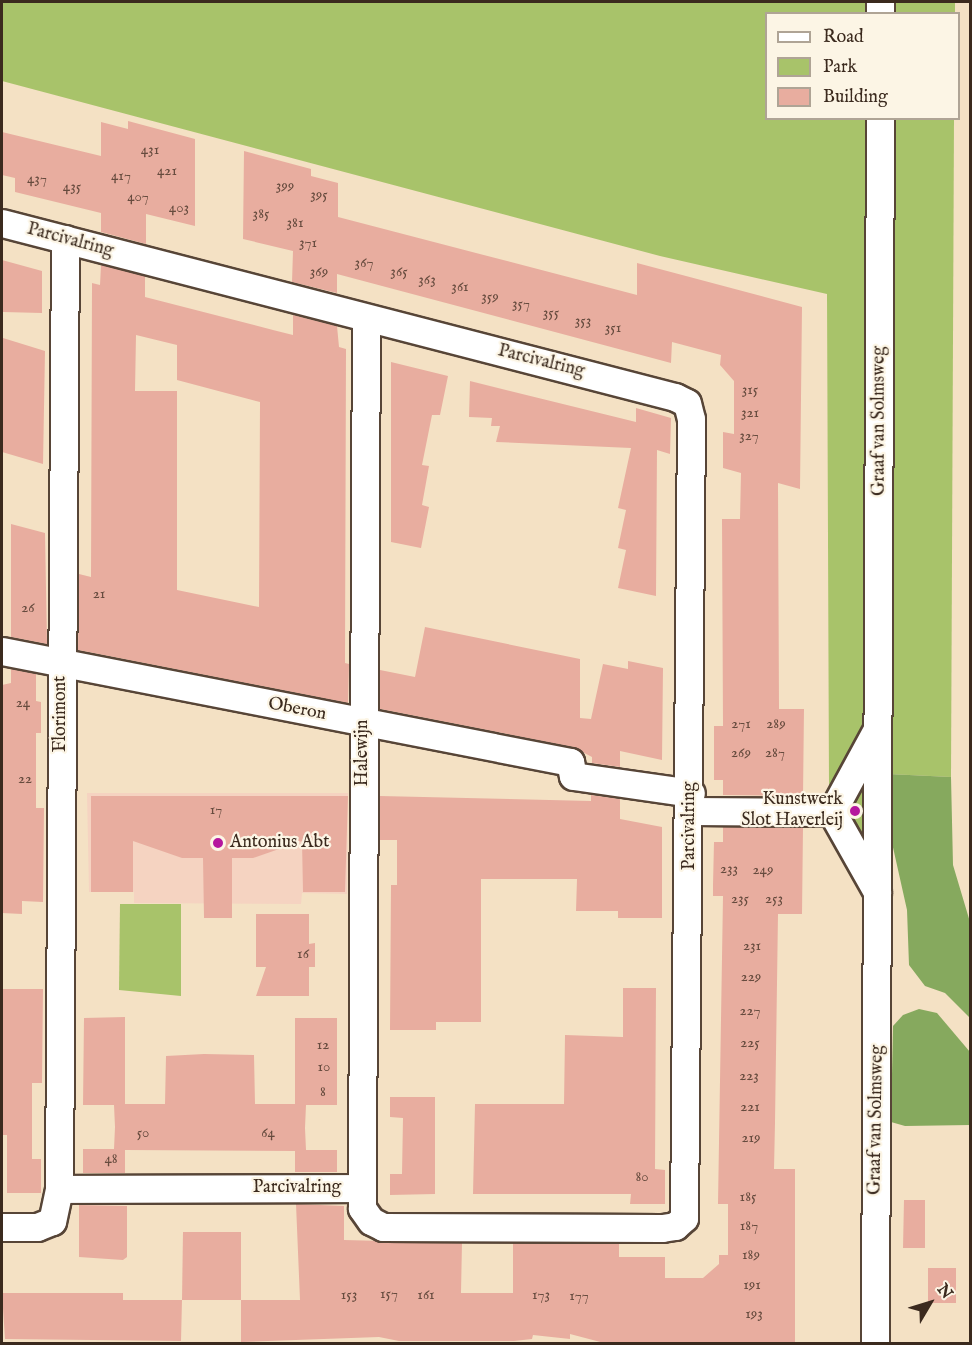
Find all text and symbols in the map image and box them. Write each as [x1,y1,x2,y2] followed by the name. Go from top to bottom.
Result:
[765,12,960,120] legend
[823,26,864,49] text: Road
[823,56,857,79] text: Park
[823,86,888,109] text: Building
[141,141,159,159] house number: 431
[157,162,177,180] house number: 421
[111,167,131,185] house number: 417
[27,170,47,188] house number: 437
[276,177,294,195] house number: 399
[63,178,81,196] house number: 435
[310,186,328,204] house number: 395
[127,188,149,206] house number: 407
[169,199,189,217] house number: 403
[253,205,269,223] house number: 385
[286,214,304,232] house number: 381
[24,219,116,263] street label: Parcivalring
[299,234,317,252] house number: 371
[355,254,373,272] house number: 367
[310,263,328,281] house number: 369
[390,263,408,281] house number: 365
[418,271,436,289] house number: 363
[451,278,469,296] house number: 361
[481,288,499,306] house number: 359
[512,295,530,313] house number: 357
[543,304,559,322] house number: 355
[575,312,591,330] house number: 353
[605,319,621,337] house number: 351
[495,341,587,383] street label: Parcivalring
[869,346,891,496] street label: Graaf van Solmsweg
[742,381,758,399] house number: 315
[741,404,759,422] house number: 321
[739,427,759,445] house number: 327
[93,585,105,603] house number: 21
[21,599,35,617] house number: 26
[50,676,72,752] street label: Florimont
[16,694,30,712] house number: 24
[266,694,328,726] street label: Oberon
[731,715,751,733] house number: 271
[766,715,786,733] house number: 289
[352,720,374,786] street label: Halewijn
[731,744,751,762] house number: 269
[765,744,785,762] house number: 287
[18,770,32,788] house number: 22
[679,782,701,870] street label: Parcivalring
[741,790,843,832] place label: Kunstwerk Slot Haverleij
[210,801,222,819] house number: 17
[848,804,862,818] marker: Kunstwerk Slot Haverleij
[230,832,329,854] place label: Antonius Abt
[211,836,225,850] marker: Antonius Abt
[720,860,738,878] house number: 233
[753,861,773,879] house number: 249
[731,890,749,908] house number: 235
[765,890,783,908] house number: 253
[743,937,761,955] house number: 231
[297,945,309,963] house number: 16
[741,968,761,986] house number: 229
[740,1002,760,1020] house number: 227
[740,1034,760,1052] house number: 225
[317,1036,329,1054] house number: 12
[865,1045,889,1195] street label: Graaf van Solmsweg
[318,1058,330,1076] house number: 10
[739,1067,759,1085] house number: 223
[320,1083,326,1101] house number: 8
[740,1098,760,1116] house number: 221
[137,1124,149,1142] house number: 50
[261,1124,275,1142] house number: 64
[741,1129,761,1147] house number: 219
[104,1150,118,1168] house number: 48
[635,1168,649,1186] house number: 80
[253,1177,341,1199] street label: Parcivalring
[740,1188,756,1206] house number: 185
[740,1217,758,1235] house number: 187
[742,1246,760,1264] house number: 189
[900,1273,960,1333] north arrow
[743,1276,761,1294] house number: 191
[932,1280,956,1304] text: N
[380,1285,398,1303] house number: 157
[341,1286,357,1304] house number: 153
[417,1286,435,1304] house number: 161
[532,1286,550,1304] house number: 173
[569,1287,589,1305] house number: 177
[745,1305,763,1323] house number: 193

